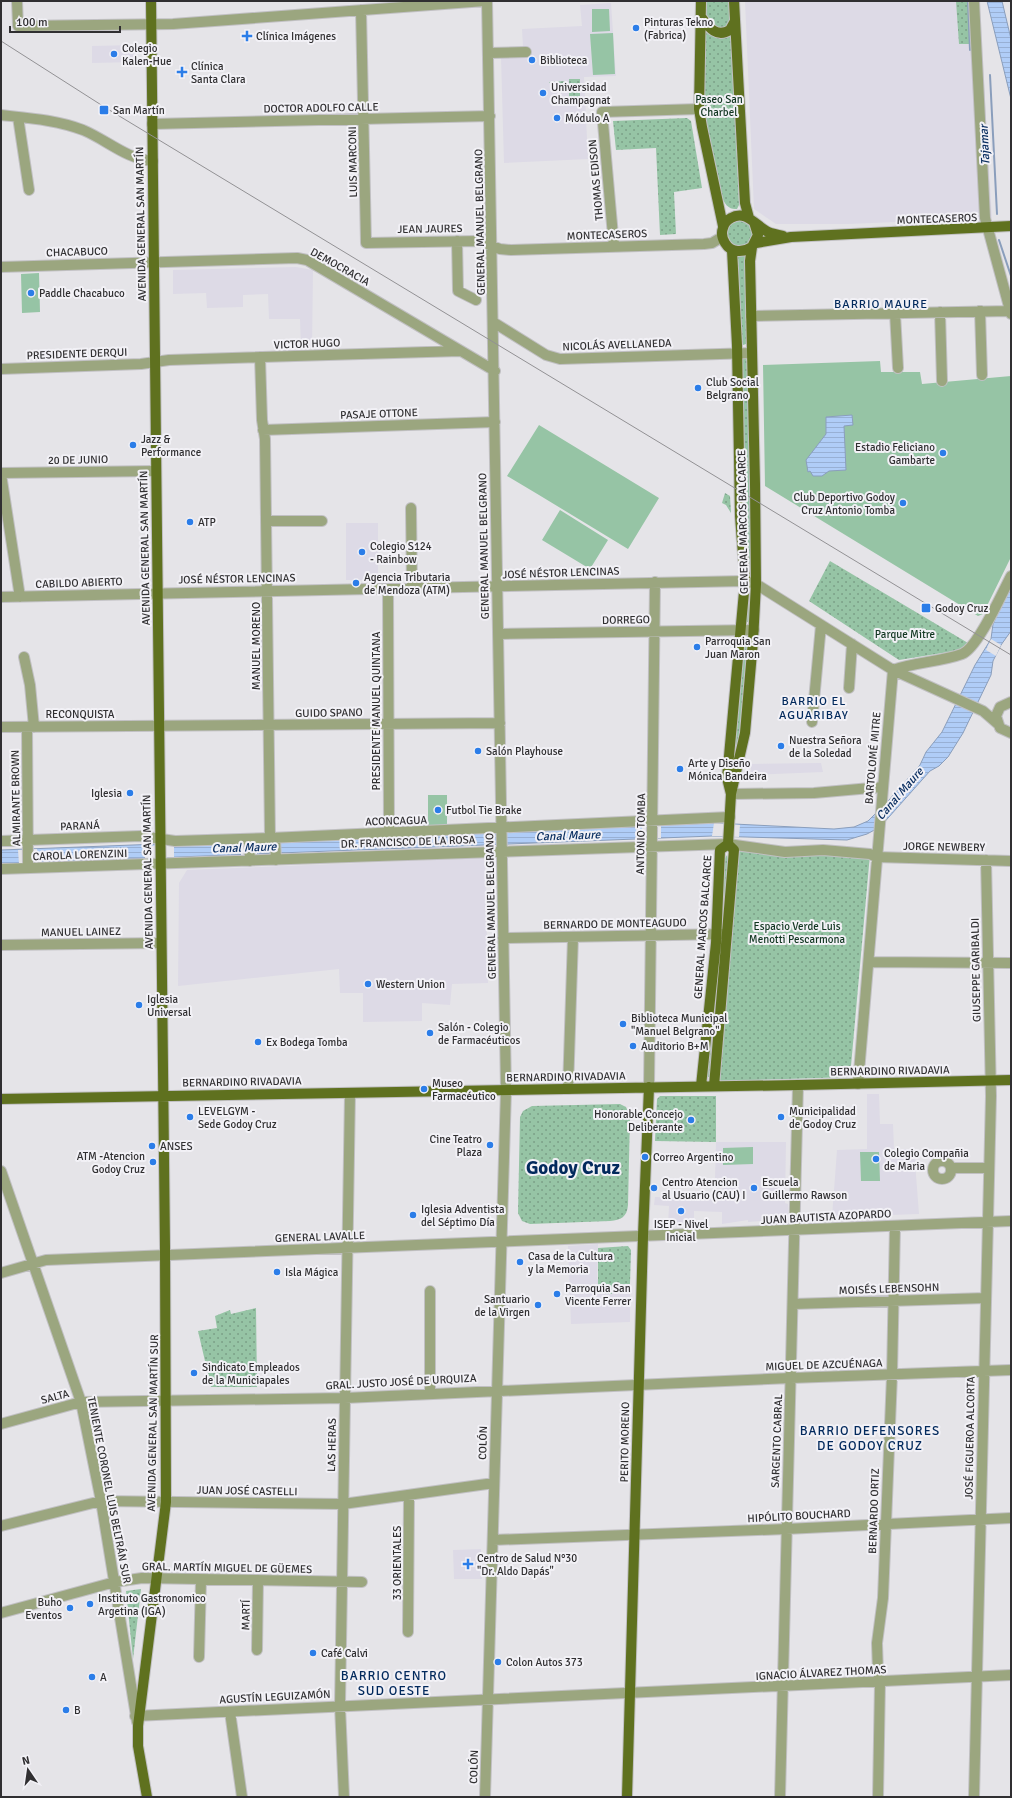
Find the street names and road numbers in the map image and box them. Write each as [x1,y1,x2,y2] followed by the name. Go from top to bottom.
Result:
[263,100,379,116] street label: DOCTOR ADOLFO CALLE
[346,126,360,198] street label: LUIS MARCONI
[586,139,606,221] street label: THOMAS EDISON
[132,146,149,302] street label: AVENIDA GENERAL SAN MARTÍN
[472,149,488,295] street label: GENERAL MANUEL BELGRANO
[896,211,978,227] street label: MONTECASEROS
[397,222,463,236] street label: JEAN JAURES
[566,227,648,243] street label: MONTECASEROS
[46,244,108,260] street label: CHACABUCO
[308,245,372,289] street label: DEMOCRACIA
[274,336,340,352] street label: VICTOR HUGO
[562,336,672,353] street label: NICOLÁS AVELLANEDA
[26,346,128,362] street label: PRESIDENTE DERQUI
[340,406,418,422] street label: PASAJE OTTONE
[735,450,751,594] street label: GENERAL MARCOS BALCARCE
[48,453,108,467] street label: 20 DE JUNIO
[136,470,153,626] street label: AVENIDA GENERAL SAN MARTÍN
[476,473,492,619] street label: GENERAL MANUEL BELGRANO
[502,563,620,582] street label: JOSÉ NÉSTOR LENCINAS
[178,570,296,587] street label: JOSÉ NÉSTOR LENCINAS
[35,575,123,591] street label: CABILDO ABIERTO
[250,602,263,690] street label: MANUEL MORENO
[602,613,650,627] street label: DORREGO
[370,631,383,790] street label: PRESIDENTE MANUEL QUINTANA
[295,706,363,720] street label: GUIDO SPANO
[45,708,115,721] street label: RECONQUISTA
[861,711,884,805] street label: BARTOLOMÉ MITRE
[9,750,23,846] street label: ALMIRANTE BROWN
[634,793,648,875] street label: ANTONIO TOMBA
[139,794,156,950] street label: AVENIDA GENERAL SAN MARTÍN
[365,813,427,829] street label: ACONCAGUA
[60,818,100,833] street label: PARANÁ
[340,833,476,851] street label: DR. FRANCISCO DE LA ROSA
[483,833,499,979] street label: GENERAL MANUEL BELGRANO
[903,840,986,854] street label: JORGE NEWBERY
[32,847,128,863] street label: CAROLA LORENZINI
[691,855,715,999] street label: GENERAL MARCOS BALCARCE
[543,916,687,932] street label: BERNARDO DE MONTEAGUDO
[969,918,983,1022] street label: GIUSEPPE GARIBALDI
[41,925,121,939] street label: MANUEL LAINEZ
[830,1063,950,1079] street label: BERNARDINO RIVADAVIA
[506,1069,626,1085] street label: BERNARDINO RIVADAVIA
[182,1074,302,1090] street label: BERNARDINO RIVADAVIA
[760,1207,892,1227] street label: JUAN BAUTISTA AZOPARDO
[275,1229,365,1245] street label: GENERAL LAVALLE
[838,1280,940,1297] street label: MOISÉS LEBENSOHN
[144,1334,161,1512] street label: AVENIDA GENERAL SAN MARTÍN SUR
[765,1355,883,1374] street label: MIGUEL DE AZCUÉNAGA
[325,1371,477,1392] street label: GRAL. JUSTO JOSÉ DE URQUIZA
[961,1376,978,1500] street label: JOSÉ FIGUEROA ALCORTA
[39,1387,71,1407] street label: SALTA
[769,1394,785,1488] street label: SARGENTO CABRAL
[84,1395,135,1585] street label: TENIENTE CORONEL LUIS BELTRÁN SUR
[618,1402,632,1482] street label: PERITO MORENO
[325,1418,339,1472] street label: LAS HERAS
[475,1426,490,1460] street label: COLÓN
[866,1468,882,1554] street label: BERNARDO ORTIZ
[196,1483,298,1498] street label: JUAN JOSÉ CASTELLI
[747,1506,851,1525] street label: HIPÓLITO BOUCHARD
[391,1526,404,1600] street label: 33 ORIENTALES
[142,1559,312,1576] street label: GRAL. MARTÍN MIGUEL DE GÜEMES
[238,1599,253,1630] street label: MARTÍ
[755,1662,887,1683] street label: IGNACIO ÁLVAREZ THOMAS
[219,1687,331,1706] street label: AGUSTÍN LEGUIZAMÓN
[466,1750,481,1784] street label: COLÓN

